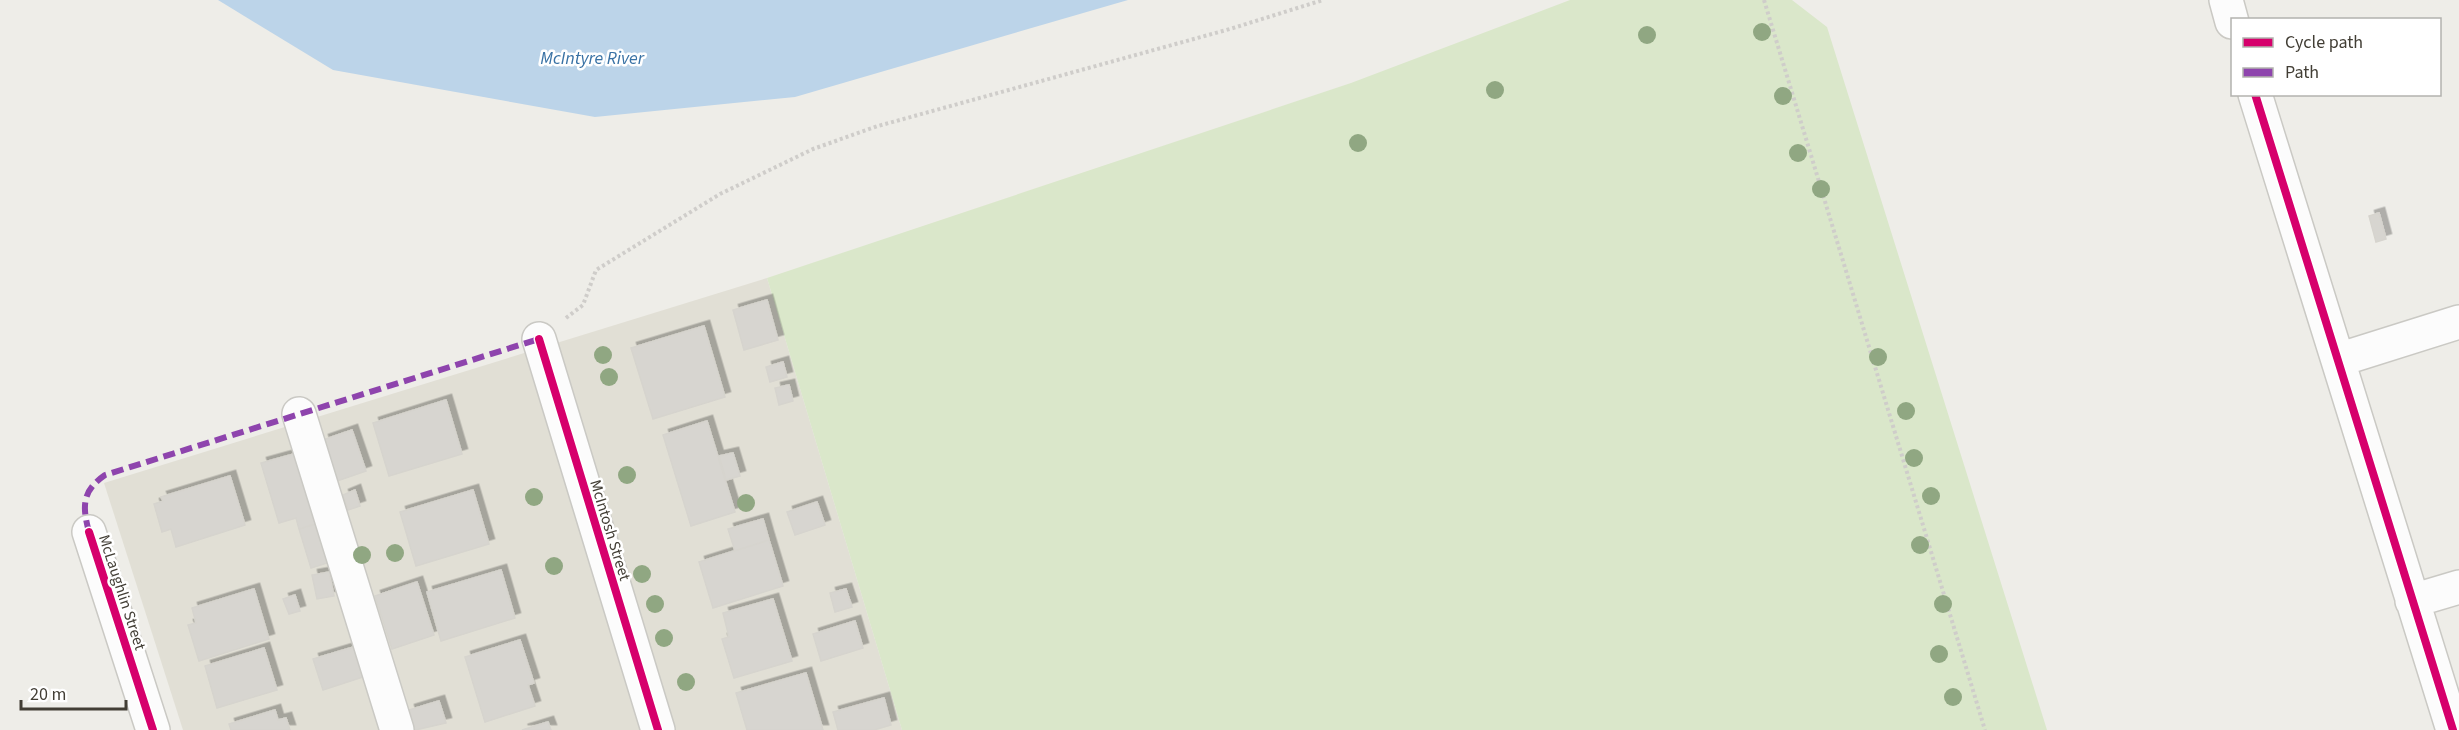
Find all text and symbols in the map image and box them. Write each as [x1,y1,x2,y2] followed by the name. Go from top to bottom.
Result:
[2231,18,2441,96] legend
[2285,30,2363,55] text: Cycle path
[540,46,645,71] water label: McIntyre River
[2285,60,2319,85] text: Path
[584,477,636,584] street label: McIntosh Street
[93,532,151,653] street label: McLaughlin Street
[21,673,126,711] scale bar
[30,682,66,707] text: 20 m

